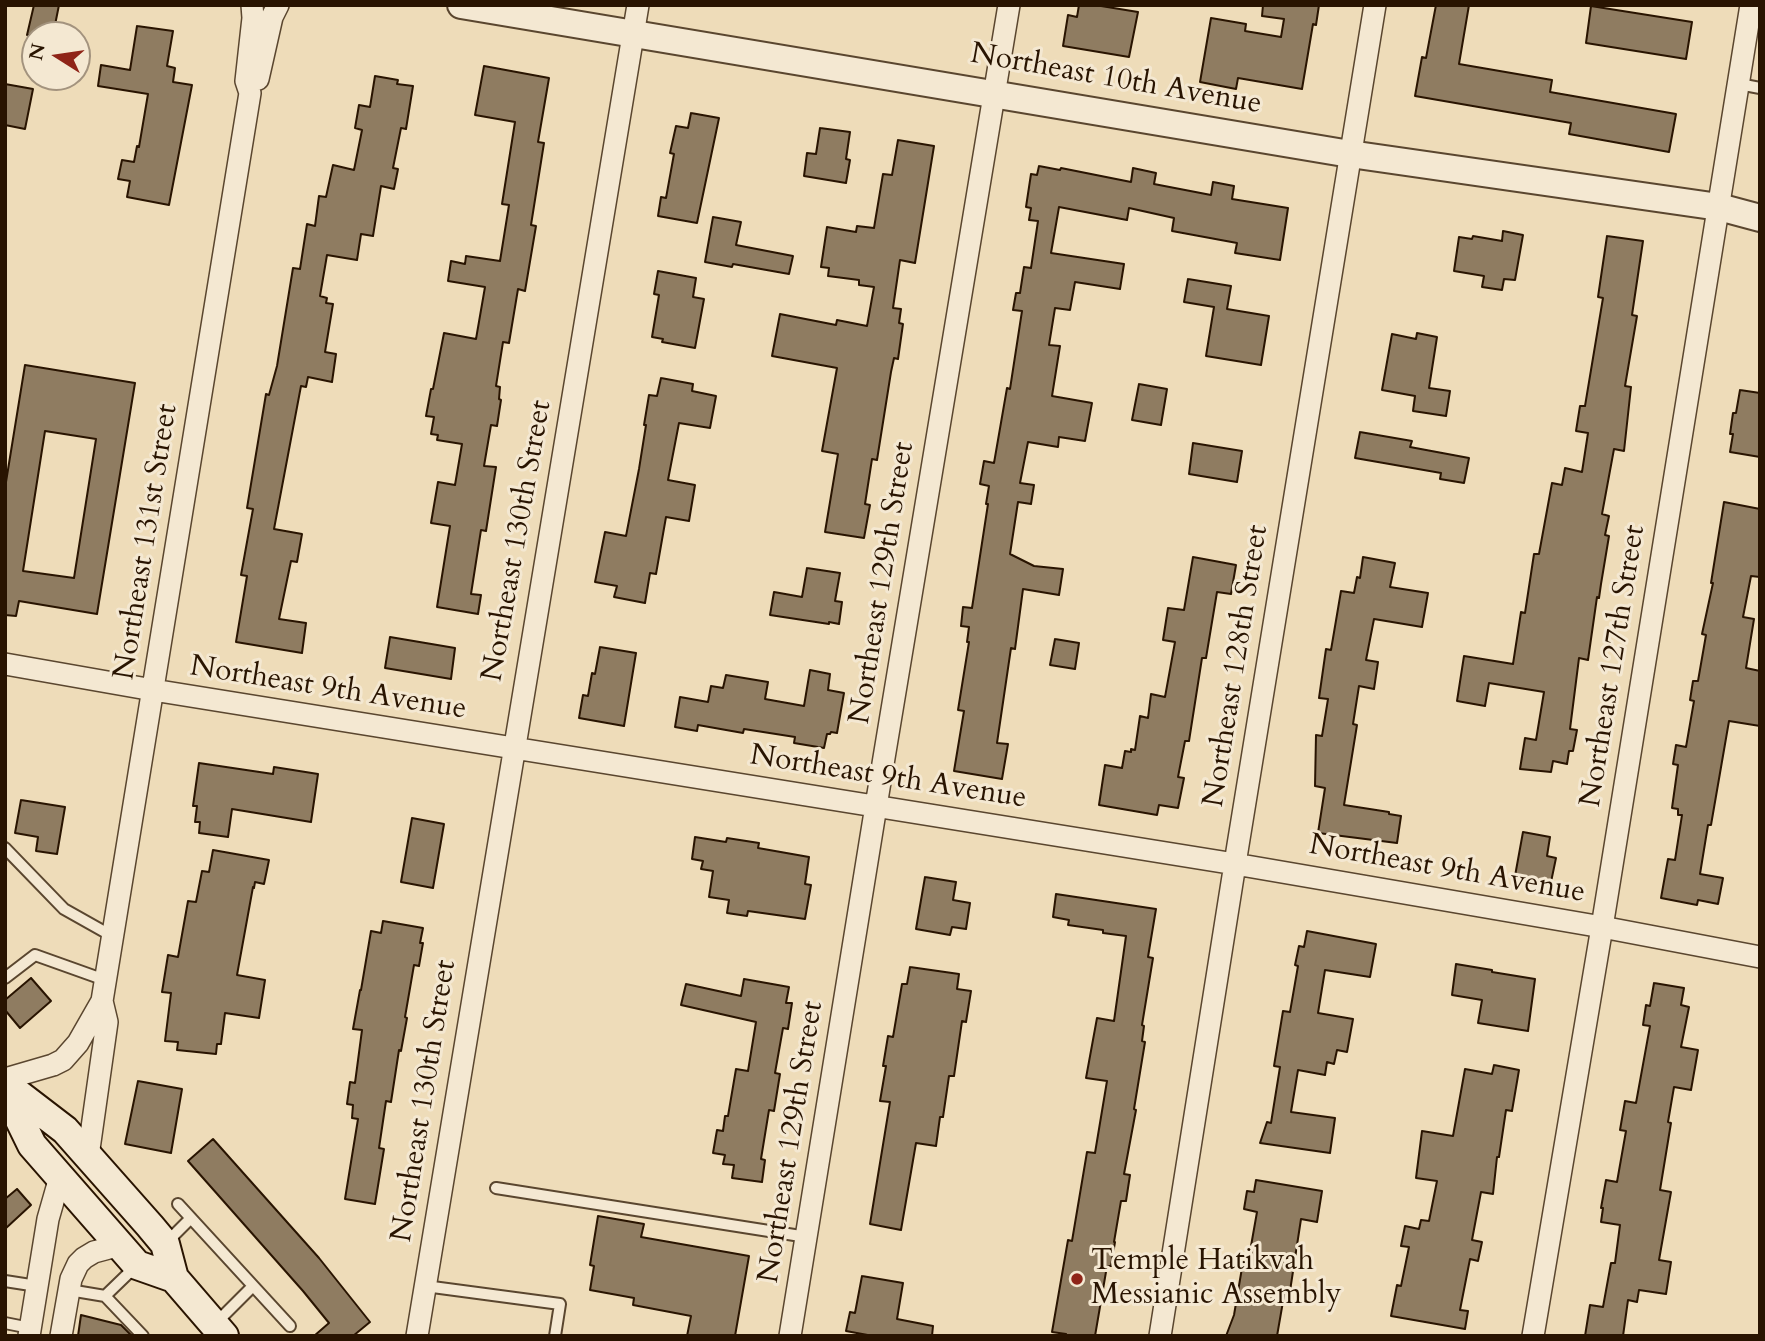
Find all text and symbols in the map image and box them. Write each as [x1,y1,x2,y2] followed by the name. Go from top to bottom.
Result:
[21,21,91,91] north arrow
[968,37,1264,123] street label: Northeast 10th Avenue
[23,41,52,63] text: N
[476,397,560,685] street label: Northeast 130th Street
[107,402,187,682] street label: Northeast 131st Street
[843,439,923,727] street label: Northeast 129th Street
[1197,522,1277,810] street label: Northeast 128th Street
[1574,522,1654,810] street label: Northeast 127th Street
[187,649,469,729] street label: Northeast 9th Avenue
[747,738,1029,818] street label: Northeast 9th Avenue
[1306,828,1588,912] street label: Northeast 9th Avenue
[385,957,465,1245] street label: Northeast 130th Street
[752,998,832,1286] street label: Northeast 129th Street
[1091,1244,1342,1314] place label: Temple Hatikvah Messianic Assembly
[1069,1271,1085,1287] marker: Temple Hatikvah Messianic Assembly

